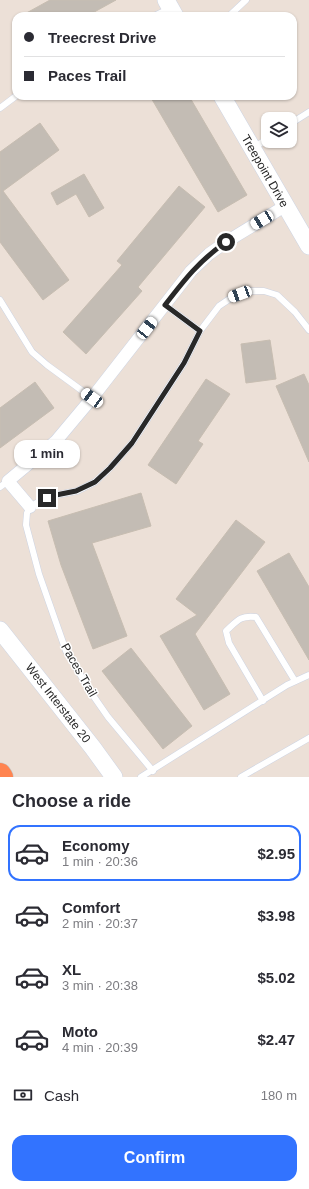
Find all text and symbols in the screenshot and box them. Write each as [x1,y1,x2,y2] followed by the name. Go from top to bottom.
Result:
[48,29,156,46] text: Treecrest Drive
[48,67,126,84] text: Paces Trail
[261,112,297,148] map controls
[261,112,297,148] button: layers
[239,132,292,210] street label: Treepoint Drive
[249,209,275,231] car
[217,233,235,251] route start
[227,284,253,304] car
[135,315,159,341] car
[79,386,105,410] car
[14,440,80,468] callout: 1 min
[30,446,64,461] text: 1 min
[38,489,56,507] route end
[58,641,100,699] street label: Paces Trail
[23,660,94,746] street label: West Interstate 20
[12,791,131,811] text: Choose a ride
[14,835,50,871] icon: car
[62,837,130,854] text: Economy
[257,845,295,862] text: $2.95
[62,854,138,869] text: 1 min · 20:36
[14,897,50,933] icon: car
[62,899,120,916] text: Comfort
[257,907,295,924] text: $3.98
[62,916,138,931] text: 2 min · 20:37
[14,959,50,995] icon: car
[62,961,81,978] text: XL
[257,969,295,986] text: $5.02
[62,978,138,993] text: 3 min · 20:38
[14,1021,50,1057] icon: car
[62,1023,98,1040] text: Moto
[257,1031,295,1048] text: $2.47
[62,1040,138,1055] text: 4 min · 20:39
[12,1084,34,1106] icon: cash
[44,1087,79,1104] text: Cash
[261,1088,297,1103] text: 180 m
[12,1135,297,1181] button: Confirm

